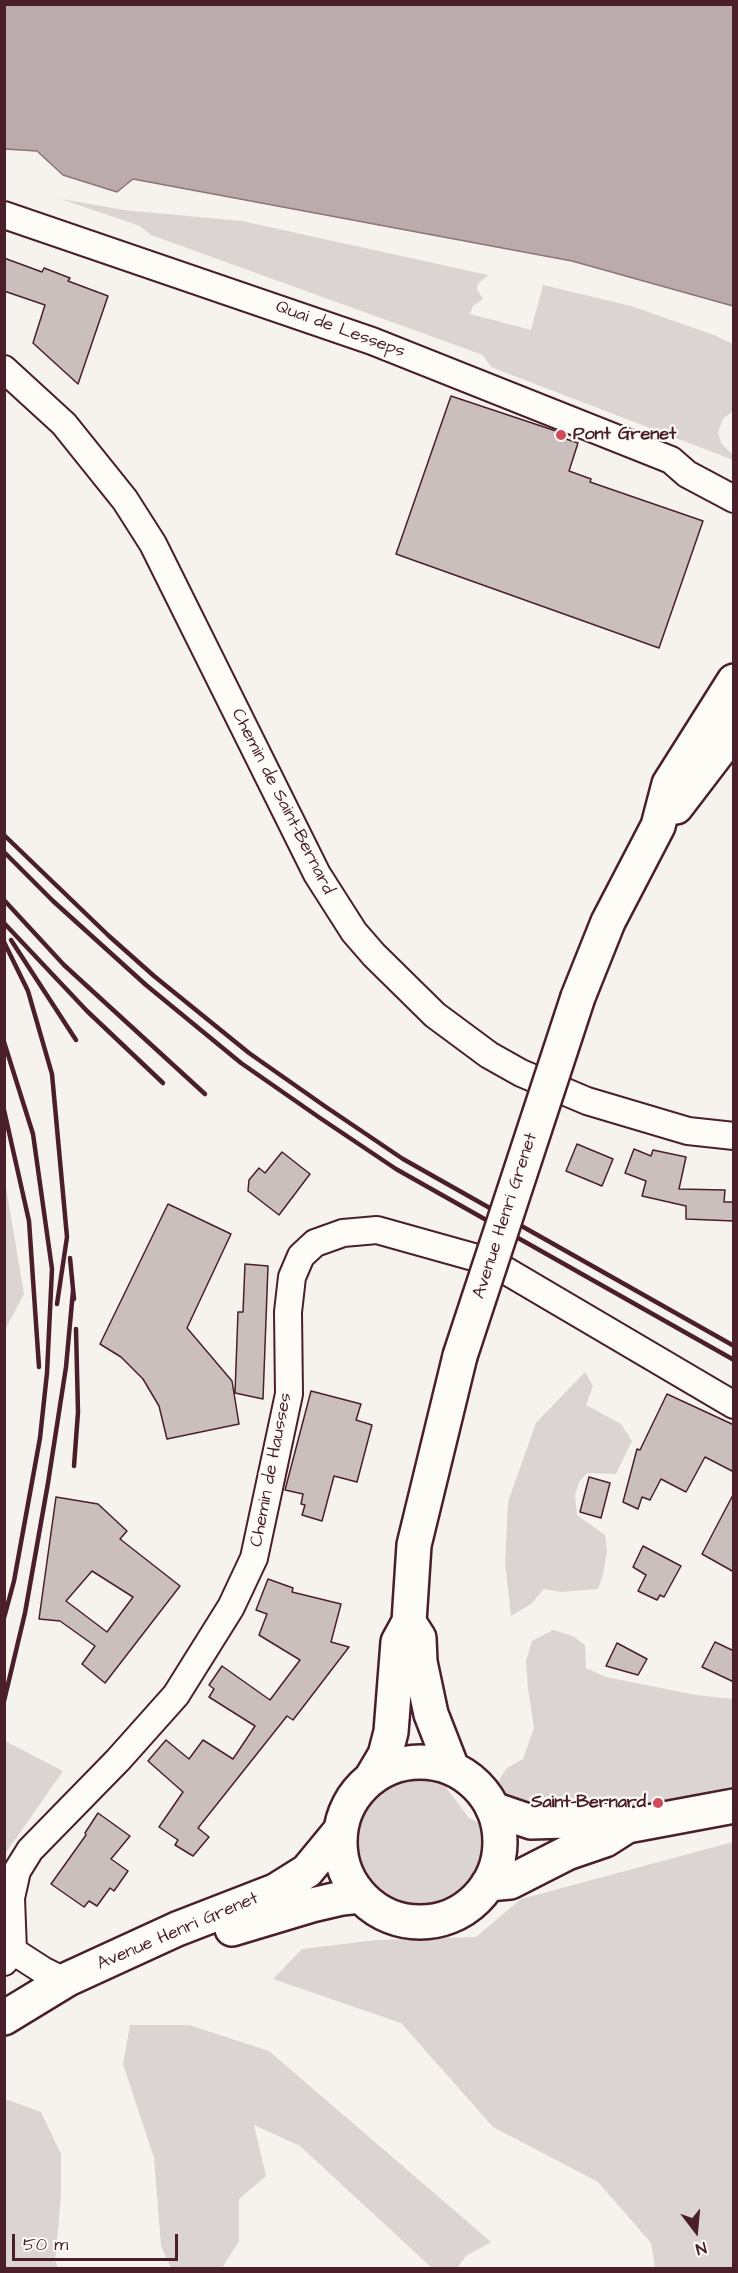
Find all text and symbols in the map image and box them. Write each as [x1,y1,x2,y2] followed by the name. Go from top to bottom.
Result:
[272,297,408,363] street label: Quai de Lesseps
[573,424,676,446] place label: Pont Grenet
[554,428,568,442] marker: Pont Grenet
[226,705,338,899] street label: Chemin de Saint-Bernard
[469,1130,543,1302] street label: Avenue Henri Grenet
[246,1391,298,1549] street label: Chemin de Hausses
[531,1792,646,1814] place label: Saint-Bernard
[651,1796,665,1810] marker: Saint-Bernard
[94,1888,262,1976] street label: Avenue Henri Grenet
[666,2201,726,2261] north arrow
[15,2222,182,2260] scale bar
[23,2232,68,2257] text: 50 m
[693,2236,709,2260] text: N

